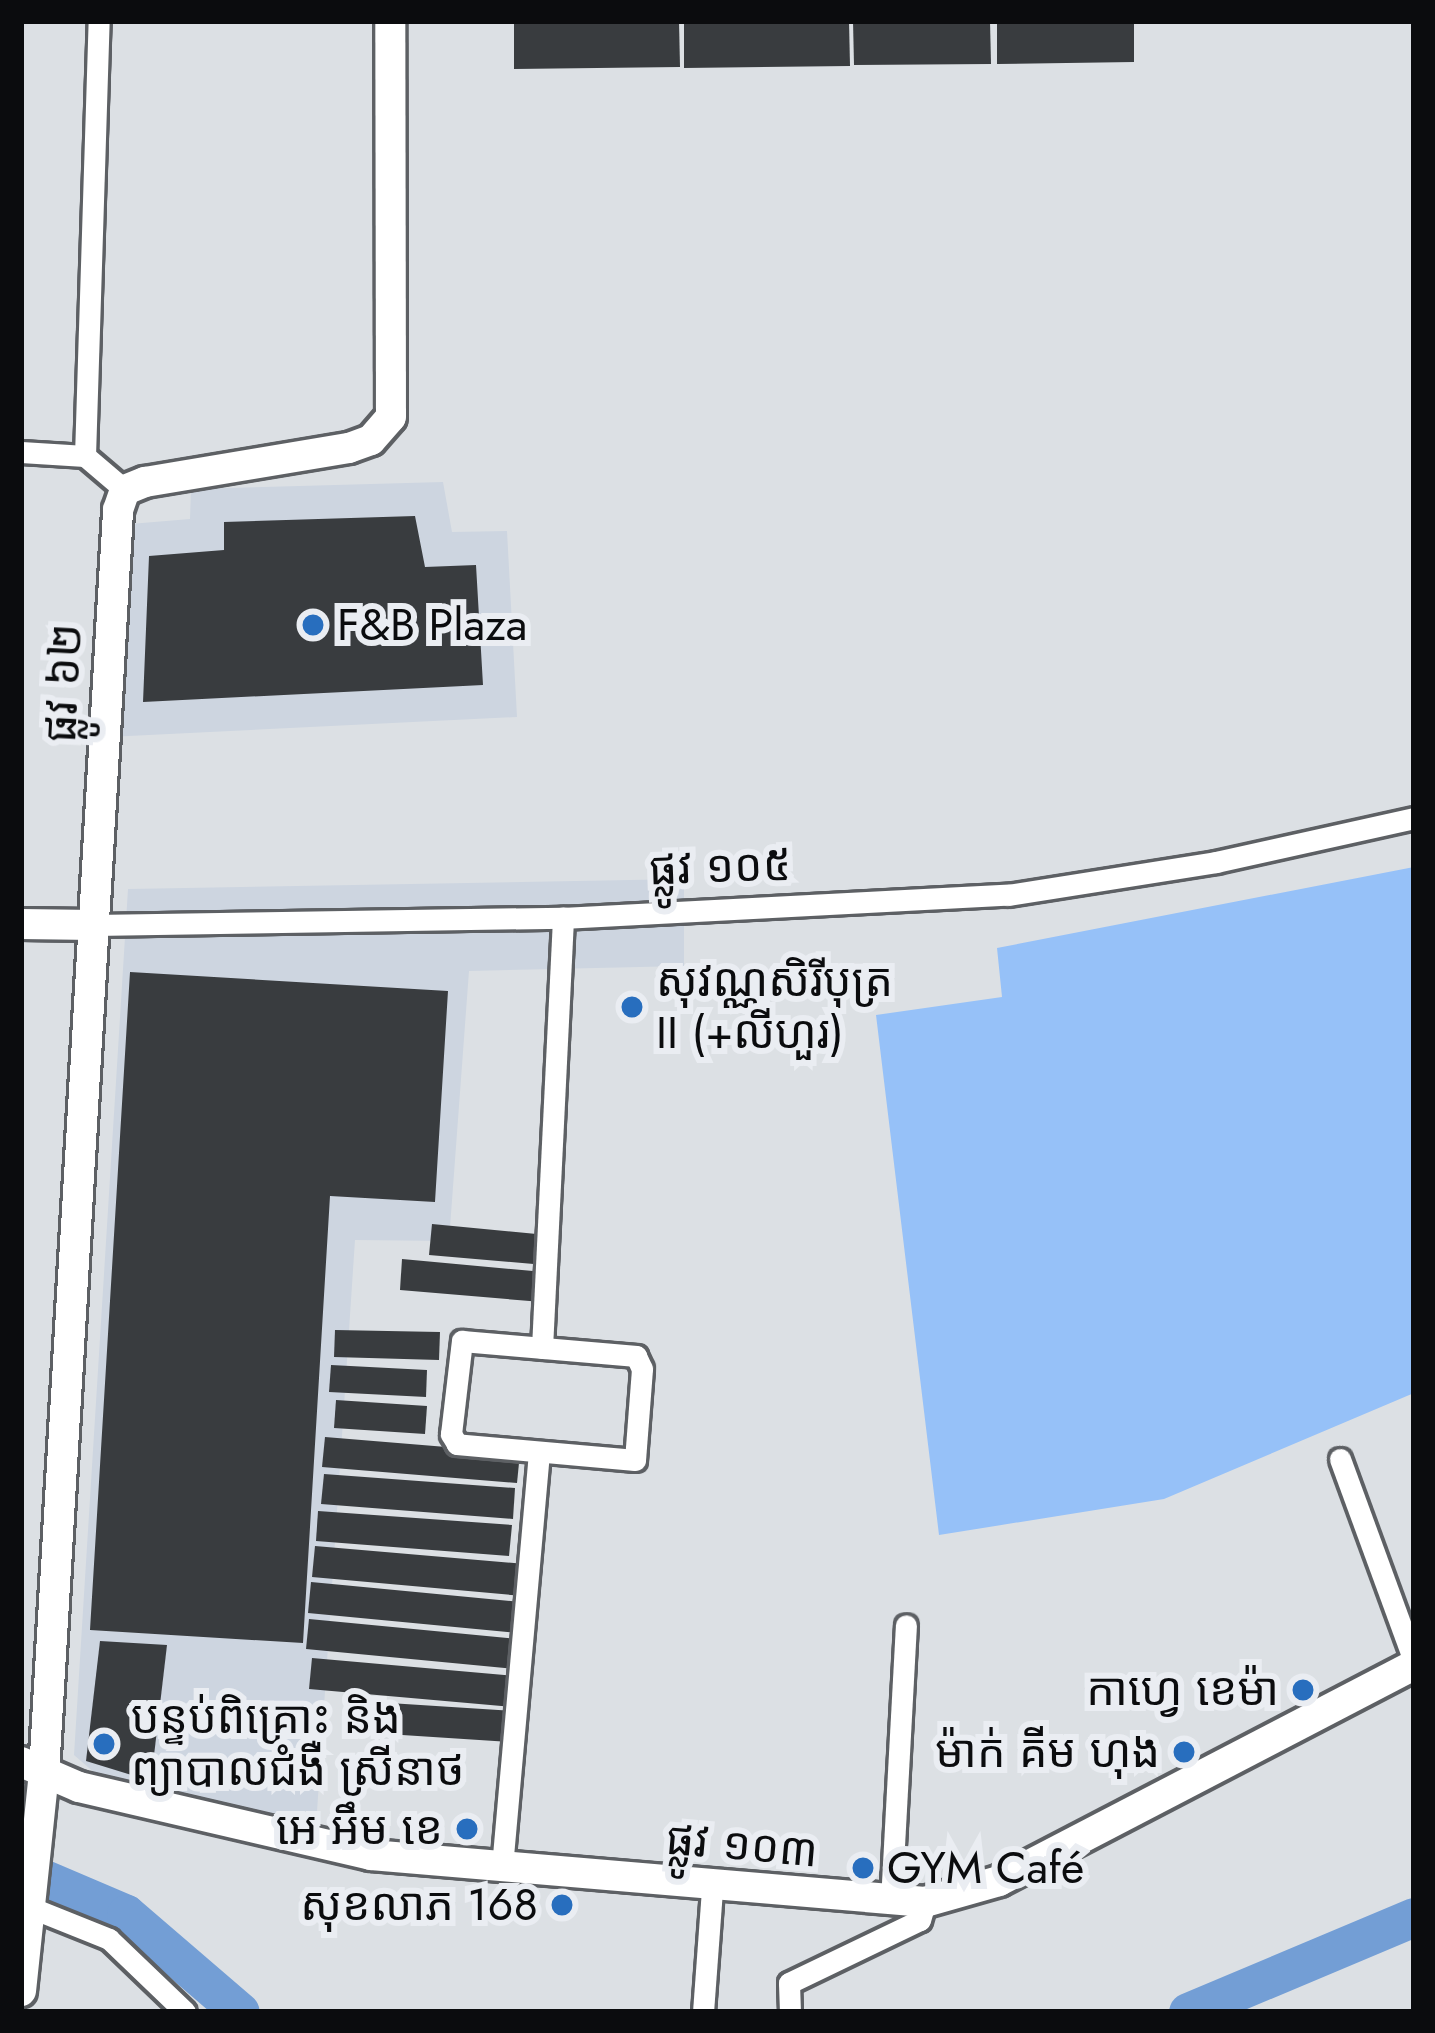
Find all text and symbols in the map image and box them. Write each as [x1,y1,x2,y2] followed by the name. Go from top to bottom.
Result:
[337,598,527,652] place label: F&B Plaza
[300,612,326,638] marker: F&B Plaza
[33,622,93,744] street label: ផ្លូវ ៦២
[648,838,792,896] street label: ផ្លូវ ១០៥
[656,954,893,1060] place label: សុវណ្ណសិរីបុត្រ II (+លីហួរ)
[619,994,645,1020] marker: សុវណ្ណសិរីបុត្រ II (+លីហួរ)
[1086,1663,1279,1717] place label: កាហ្វេ ខេម៉ា
[1290,1677,1316,1703] marker: កាហ្វេ ខេម៉ា
[131,1691,464,1797] place label: បន្ទប់ពិគ្រោះ និង ព្យាបាលជំងឺ ស្រីនាថ
[935,1725,1160,1779] place label: ម៉ាក់ គីម ហុង
[88,1728,120,1760] marker: បន្ទប់ពិគ្រោះ និង ព្យាបាលជំងឺ ស្រីនាថ
[1171,1739,1197,1765] marker: ម៉ាក់ គីម ហុង
[276,1802,443,1856] place label: អេ អឹម ខេ
[664,1811,820,1879] street label: ផ្លូវ ១០៣
[454,1816,480,1842] marker: អេ អឹម ខេ
[887,1841,1084,1895] place label: GYM Café
[850,1855,876,1881] marker: GYM Café
[300,1878,538,1932] place label: សុខលាភ 168
[549,1892,575,1918] marker: សុខលាភ 168

